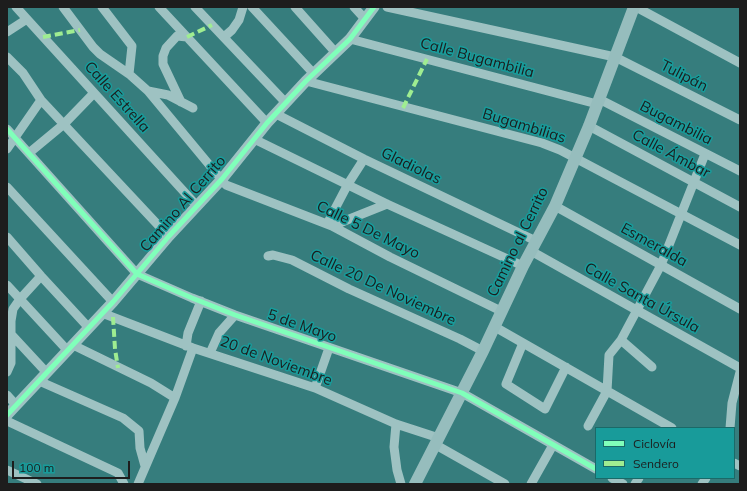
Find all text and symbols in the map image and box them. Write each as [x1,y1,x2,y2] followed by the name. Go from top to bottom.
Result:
[418,34,536,82] street label: Calle Bugambilia
[657,57,711,95] street label: Tulipán
[80,58,154,136] street label: Calle Estrella
[637,97,715,149] street label: Bugambilia
[480,105,568,147] street label: Bugambilias
[629,126,713,182] street label: Calle Ámbar
[378,144,444,188] street label: Gladiolas
[136,152,230,256] street label: Camino Al Cerrito
[484,184,552,300] street label: Camino al Cerrito
[313,197,423,263] street label: Calle 5 De Mayo
[618,219,690,271] street label: Esmeralda
[307,246,459,330] street label: Calle 20 De Noviembre
[581,259,703,337] street label: Calle Santa Úrsula
[265,306,339,346] street label: 5 de Mayo
[217,332,335,390] street label: 20 de Noviembre
[595,427,735,479] legend
[633,436,676,451] text: Ciclovía
[14,453,132,479] scale bar
[633,456,679,471] text: Sendero
[19,460,54,475] text: 100 m

